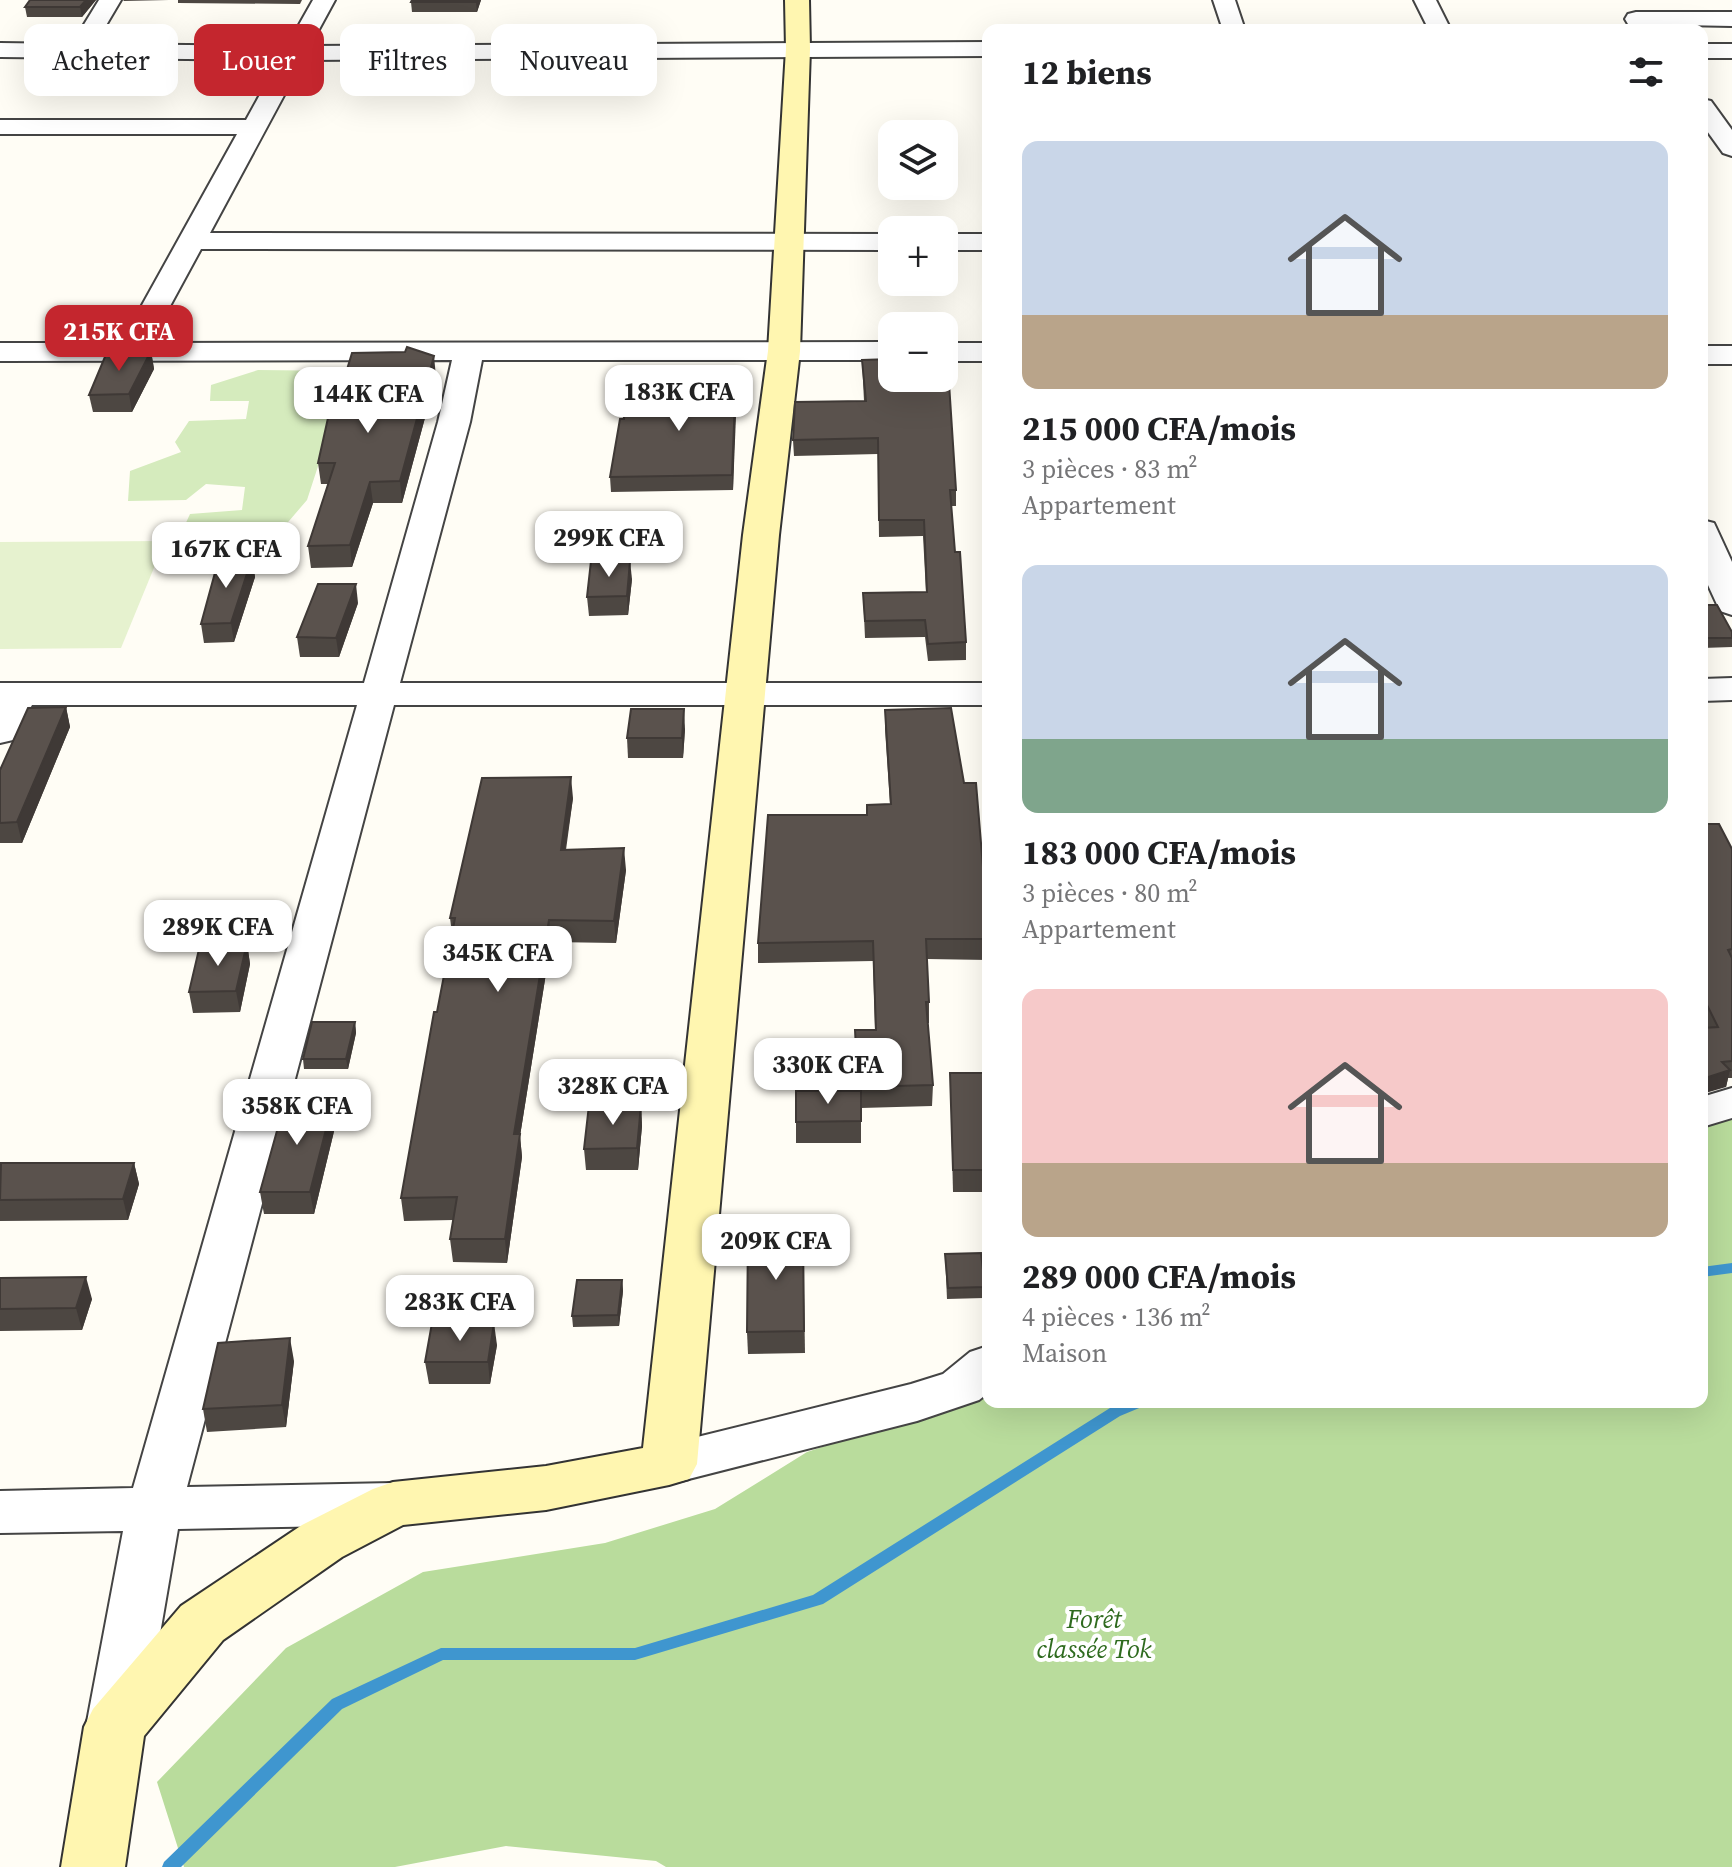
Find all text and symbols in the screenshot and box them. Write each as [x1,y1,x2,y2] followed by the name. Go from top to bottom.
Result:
[24,24,178,96] chip: Acheter
[194,24,324,96] chip: Louer
[340,24,475,96] chip: Filtres
[491,24,657,96] chip: Nouveau
[1022,49,1152,95] text: 12 biens
[1624,50,1668,94] icon: filters
[878,120,958,392] map controls
[878,120,958,200] button: layers
[1273,193,1417,337] icon: home
[878,216,958,296] button: +
[36,305,202,373] pin: 215K CFA
[878,312,958,392] button: −
[63,313,175,349] text: 215K CFA
[596,365,762,433] pin: 183K CFA
[285,367,451,435] pin: 144K CFA
[623,373,735,409] text: 183K CFA
[312,375,424,411] text: 144K CFA
[1022,405,1296,451] text: 215 000 CFA/mois
[1022,451,1198,487] text: 3 pièces · 83 m²
[1022,487,1176,523] text: Appartement
[526,511,692,579] pin: 299K CFA
[553,519,665,555] text: 299K CFA
[143,522,309,590] pin: 167K CFA
[170,530,282,566] text: 167K CFA
[1273,617,1417,761] icon: home
[1022,829,1296,875] text: 183 000 CFA/mois
[1022,875,1198,911] text: 3 pièces · 80 m²
[135,900,301,968] pin: 289K CFA
[162,908,274,944] text: 289K CFA
[1022,911,1176,947] text: Appartement
[415,926,581,994] pin: 345K CFA
[442,934,554,970] text: 345K CFA
[745,1038,911,1106] pin: 330K CFA
[1273,1041,1417,1185] icon: home
[772,1046,884,1082] text: 330K CFA
[530,1059,696,1127] pin: 328K CFA
[557,1067,669,1103] text: 328K CFA
[214,1079,380,1147] pin: 358K CFA
[241,1087,353,1123] text: 358K CFA
[693,1214,859,1282] pin: 209K CFA
[720,1222,832,1258] text: 209K CFA
[1022,1253,1296,1299] text: 289 000 CFA/mois
[377,1275,543,1343] pin: 283K CFA
[404,1283,516,1319] text: 283K CFA
[1022,1299,1211,1335] text: 4 pièces · 136 m²
[1022,1335,1107,1371] text: Maison
[1036,1601,1152,1667] park label: Forêt classée Tok

